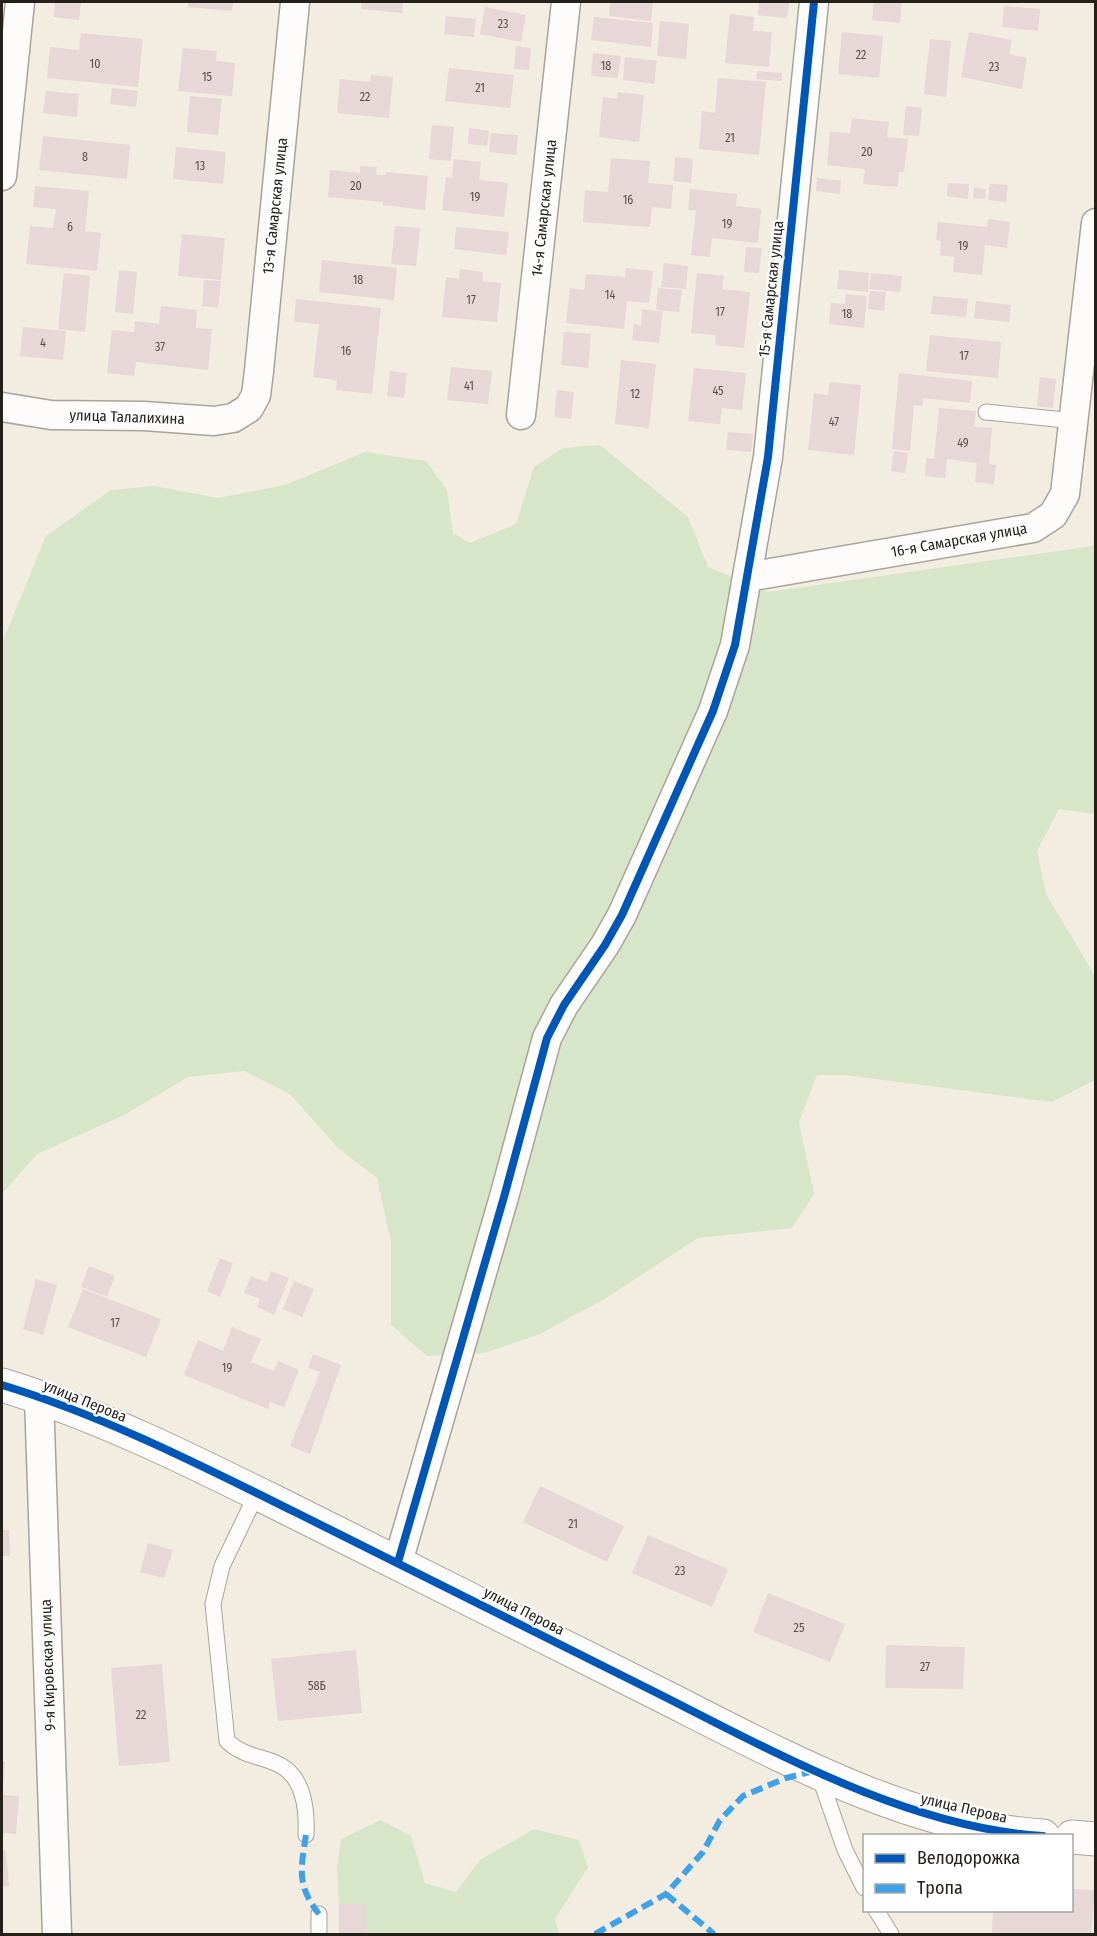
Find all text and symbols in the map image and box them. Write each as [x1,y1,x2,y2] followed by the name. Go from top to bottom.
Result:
[498,17,508,31] house number: 23
[856,48,866,62] house number: 22
[90,57,100,71] house number: 10
[601,59,611,73] house number: 18
[989,60,999,74] house number: 23
[202,70,213,84] house number: 15
[475,81,485,95] house number: 21
[360,90,370,104] house number: 22
[725,131,735,145] house number: 21
[259,137,291,275] street label: 13-я Самарская улица
[528,139,560,277] street label: 14-я Самарская улица
[861,145,873,159] house number: 20
[82,150,88,164] house number: 8
[195,159,205,173] house number: 13
[350,179,362,193] house number: 20
[470,190,480,204] house number: 19
[623,193,633,207] house number: 16
[722,217,732,231] house number: 19
[67,220,73,234] house number: 6
[755,220,787,358] street label: 15-я Самарская улица
[958,239,968,253] house number: 19
[353,273,363,287] house number: 18
[605,288,615,302] house number: 14
[466,293,476,307] house number: 17
[715,305,725,319] house number: 17
[842,307,852,321] house number: 18
[40,336,46,350] house number: 4
[155,340,165,354] house number: 37
[341,344,351,358] house number: 16
[959,349,969,363] house number: 17
[464,379,474,393] house number: 41
[712,384,724,398] house number: 45
[630,387,640,401] house number: 12
[69,406,185,428] street label: улица Талалихина
[829,415,839,429] house number: 47
[957,436,969,450] house number: 49
[889,519,1029,561] street label: 16-я Самарская улица
[110,1316,120,1330] house number: 17
[222,1361,232,1375] house number: 19
[41,1376,129,1426] street label: улица Перова
[568,1517,578,1531] house number: 21
[675,1564,685,1578] house number: 23
[481,1583,567,1639] street label: улица Перова
[37,1599,59,1731] street label: 9-я Кировская улица
[794,1621,805,1635] house number: 25
[920,1660,930,1674] house number: 27
[308,1679,326,1693] house number: 58Б
[136,1708,146,1722] house number: 22
[919,1789,1009,1827] street label: улица Перова
[863,1834,1073,1912] legend
[917,1847,1020,1869] text: Велодорожка
[917,1877,963,1899] text: Тропа

